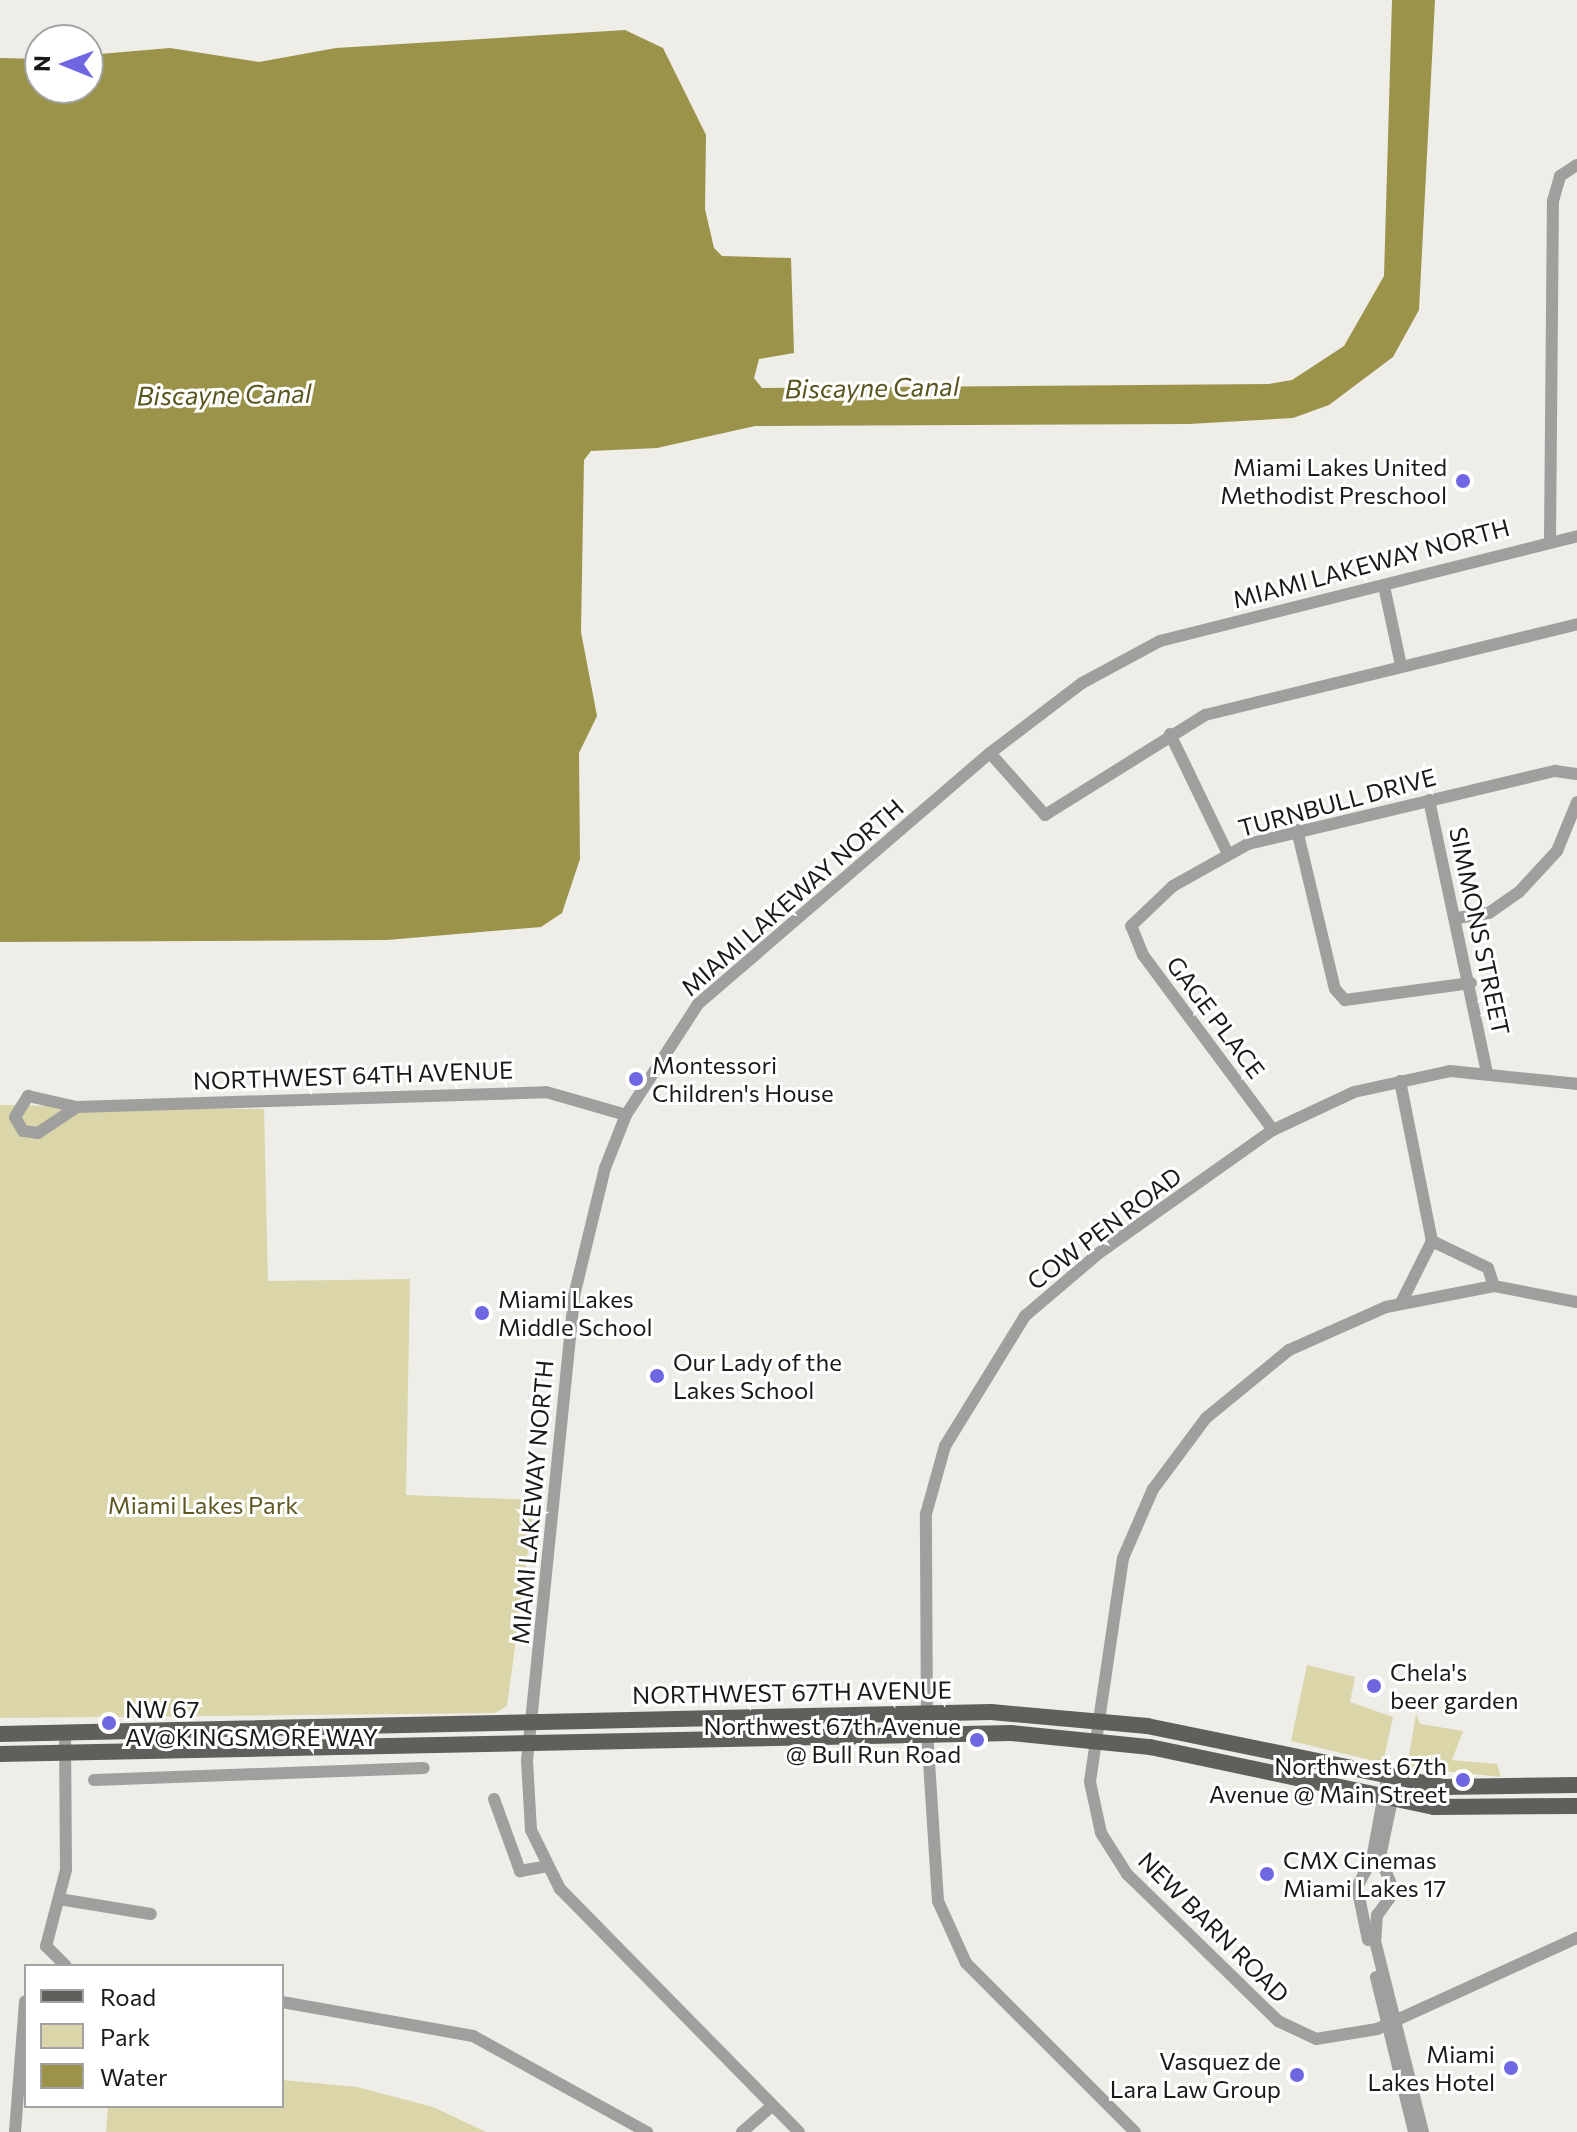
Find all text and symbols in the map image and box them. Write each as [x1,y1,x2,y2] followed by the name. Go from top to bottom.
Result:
[24,24,104,104] north arrow
[28,55,55,72] text: N
[784,370,960,404] water label: Biscayne Canal
[136,377,312,411] water label: Biscayne Canal
[1220,453,1447,509] place label: Miami Lakes United Methodist Preschool
[1454,472,1472,490] marker: Miami Lakes United Methodist Preschool
[1229,512,1513,614] street label: MIAMI LAKEWAY NORTH
[1235,762,1439,842] street label: TURNBULL DRIVE
[675,793,909,1001] street label: MIAMI LAKEWAY NORTH
[1444,824,1516,1038] street label: SIMMONS STREET
[1161,950,1271,1084] street label: GAGE PLACE
[652,1051,834,1107] place label: Montessori Children's House
[192,1055,514,1095] street label: NORTHWEST 64TH AVENUE
[627,1070,645,1088] marker: Montessori Children's House
[1021,1161,1187,1295] street label: COW PEN ROAD
[498,1285,653,1341] place label: Miami Lakes Middle School
[473,1304,491,1322] marker: Miami Lakes Middle School
[673,1348,842,1404] place label: Our Lady of the Lakes School
[505,1359,559,1645] street label: MIAMI LAKEWAY NORTH
[648,1367,666,1385] marker: Our Lady of the Lakes School
[108,1491,298,1519] park label: Miami Lakes Park
[1390,1658,1519,1714] place label: Chela's beer garden
[632,1675,952,1709] street label: NORTHWEST 67TH AVENUE
[1365,1677,1383,1695] marker: Chela's beer garden
[125,1695,378,1751] place label: NW 67 AV@KINGSMORE WAY
[704,1712,961,1768] place label: Northwest 67th Avenue @ Bull Run Road
[100,1714,118,1732] marker: NW 67 AV@KINGSMORE WAY
[968,1731,986,1749] marker: Northwest 67th Avenue @ Bull Run Road
[1209,1752,1447,1808] place label: Northwest 67th Avenue @ Main Street
[1454,1771,1472,1789] marker: Northwest 67th Avenue @ Main Street
[1133,1846,1295,2008] street label: NEW BARN ROAD
[1283,1846,1446,1902] place label: CMX Cinemas Miami Lakes 17
[1258,1865,1276,1883] marker: CMX Cinemas Miami Lakes 17
[24,1964,284,2108] legend
[100,1982,156,2011] text: Road
[100,2022,150,2051] text: Park
[1367,2040,1495,2096] place label: Miami Lakes Hotel
[1110,2047,1281,2103] place label: Vasquez de Lara Law Group
[1502,2059,1520,2077] marker: Miami Lakes Hotel
[100,2062,168,2091] text: Water
[1288,2066,1306,2084] marker: Vasquez de Lara Law Group

